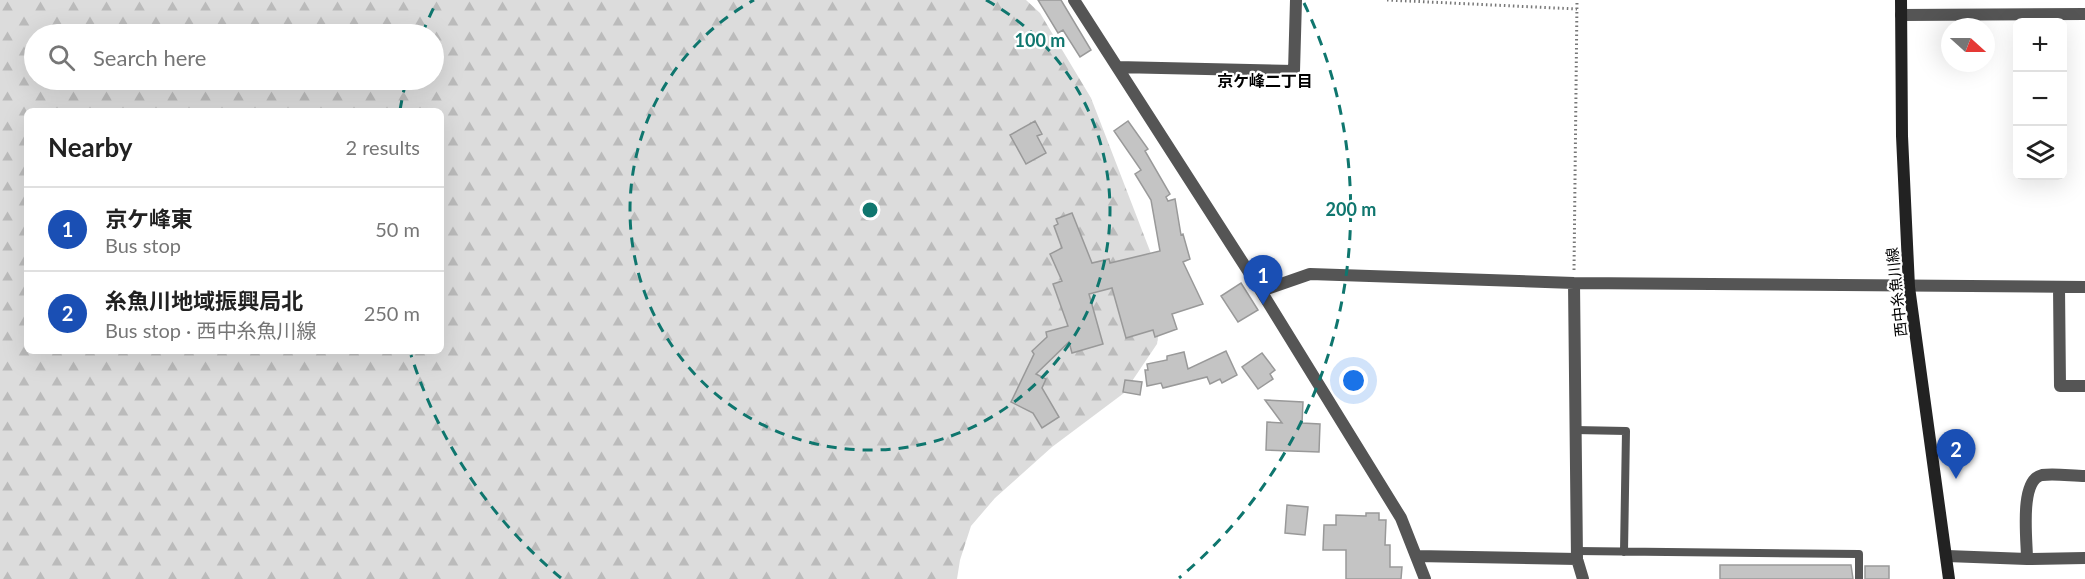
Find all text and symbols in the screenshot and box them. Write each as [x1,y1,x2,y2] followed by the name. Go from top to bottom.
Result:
[1941,18,1995,72] north arrow
[2013,18,2067,180] map controls
[2013,18,2067,72] button: +
[24,24,444,90] search box
[1015,29,1065,51] text: 100 m
[45,41,78,74] icon: search
[93,44,206,71] text: Search here
[1217,71,1313,90] district label: 京ケ峰二丁目
[2013,72,2067,126] button: −
[2013,126,2067,180] button: layers
[48,131,133,163] text: Nearby
[345,135,420,159] text: 2 results
[1326,198,1376,220] text: 200 m
[860,200,880,220] centre of rings
[105,205,193,232] text: 京ケ峰東
[62,217,73,241] text: 1
[375,217,420,241] text: 50 m
[105,233,181,257] text: Bus stop
[1882,246,1910,338] street label: 西中糸魚川線
[1244,256,1282,305] pin: 1
[105,287,303,314] text: 糸魚川地域振興局北
[62,301,73,325] text: 2
[364,301,420,325] text: 250 m
[105,318,316,342] text: Bus stop · 西中糸魚川線
[1339,366,1368,395] your location
[1936,430,1976,479] pin: 2

